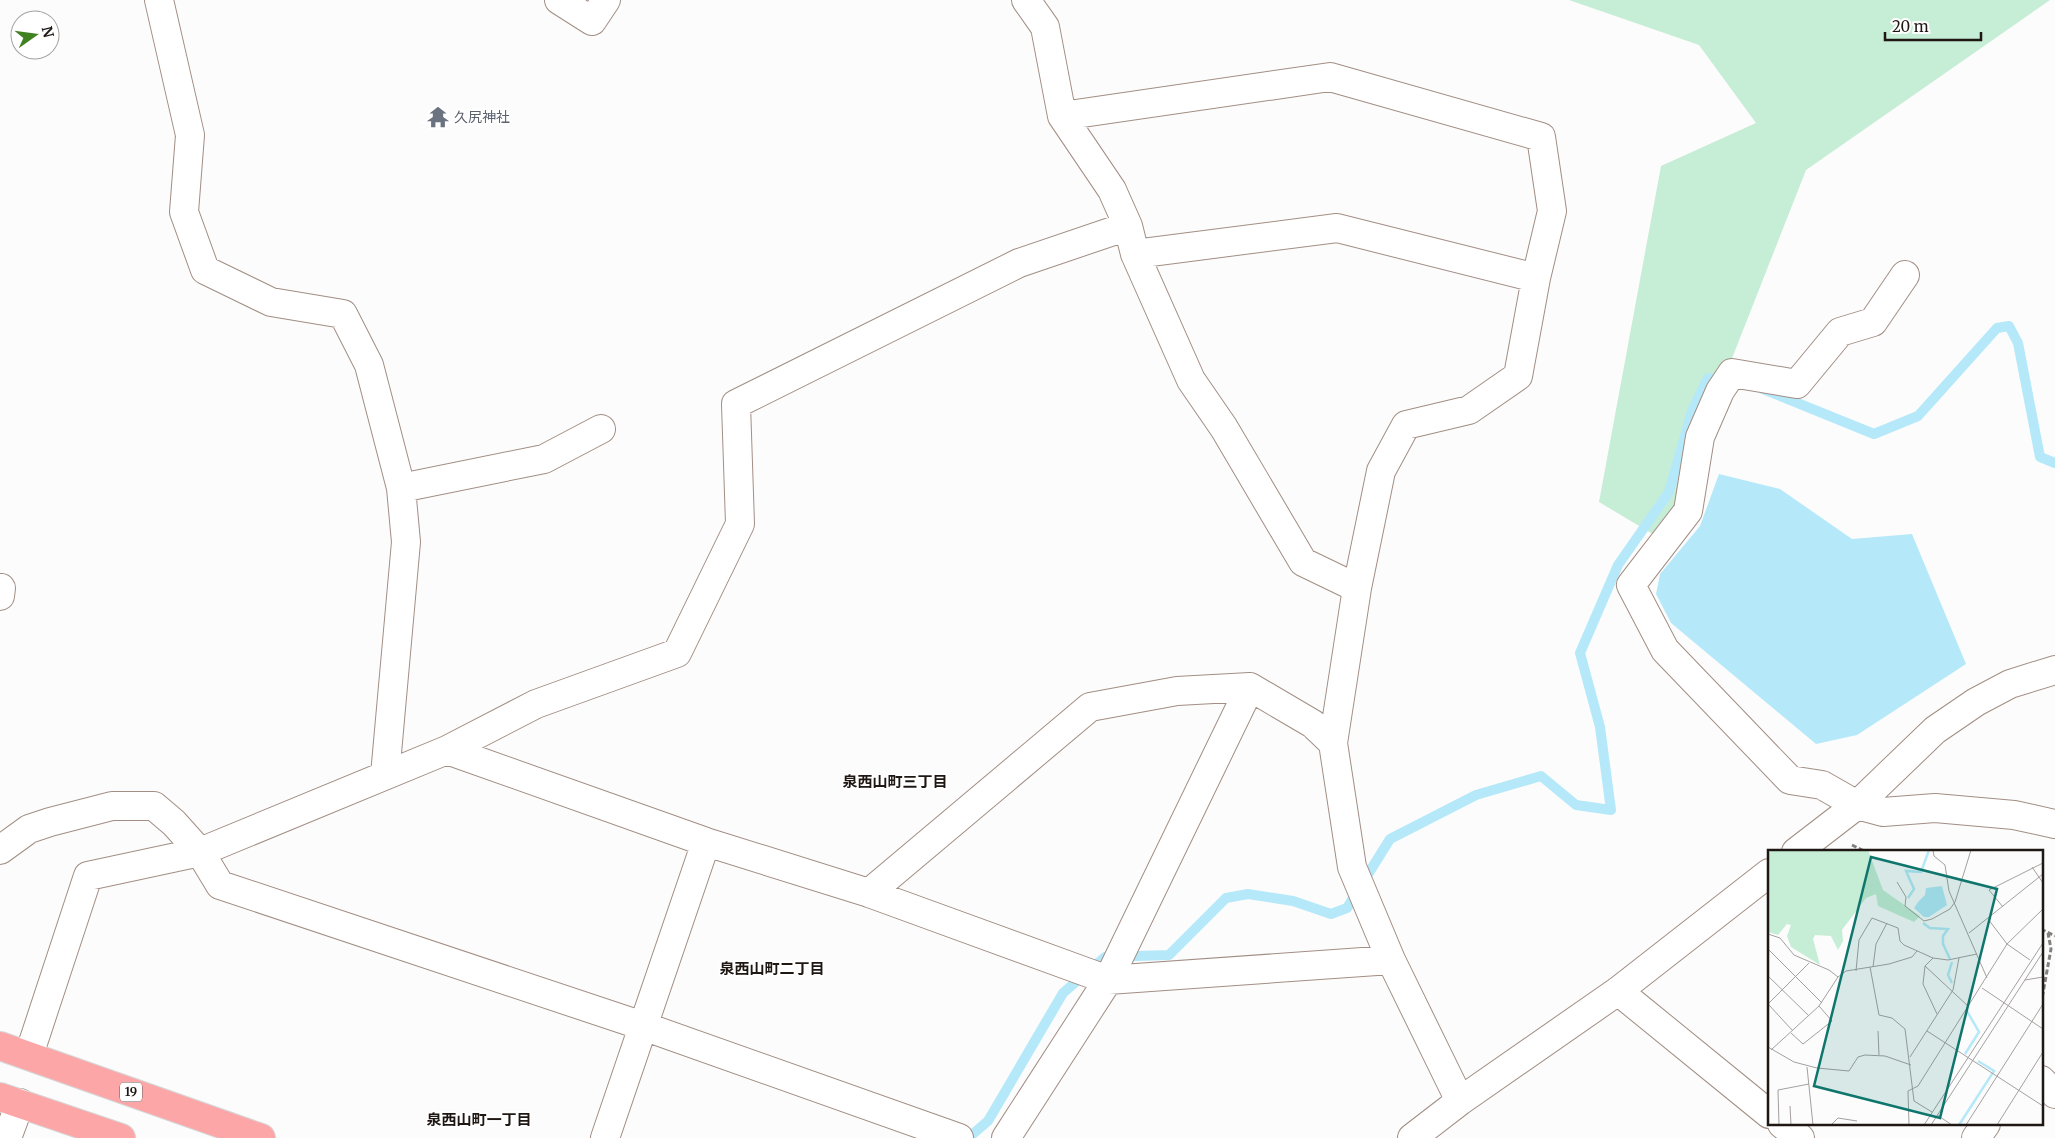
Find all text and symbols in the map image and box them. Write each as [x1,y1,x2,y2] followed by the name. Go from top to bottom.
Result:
[10,10,60,60] north arrow
[1885,10,1981,42] scale bar
[1892,17,1929,36] text: 20 m
[38,24,58,39] text: N
[425,104,451,130] temple icon: 久尻神社
[454,108,510,126] place label: 久尻神社
[842,772,948,791] district label: 泉西山町三丁目
[1768,850,2042,1126] inset map
[719,959,825,978] district label: 泉西山町二丁目
[120,1082,142,1102] road number: 19
[426,1110,532,1129] district label: 泉西山町一丁目

